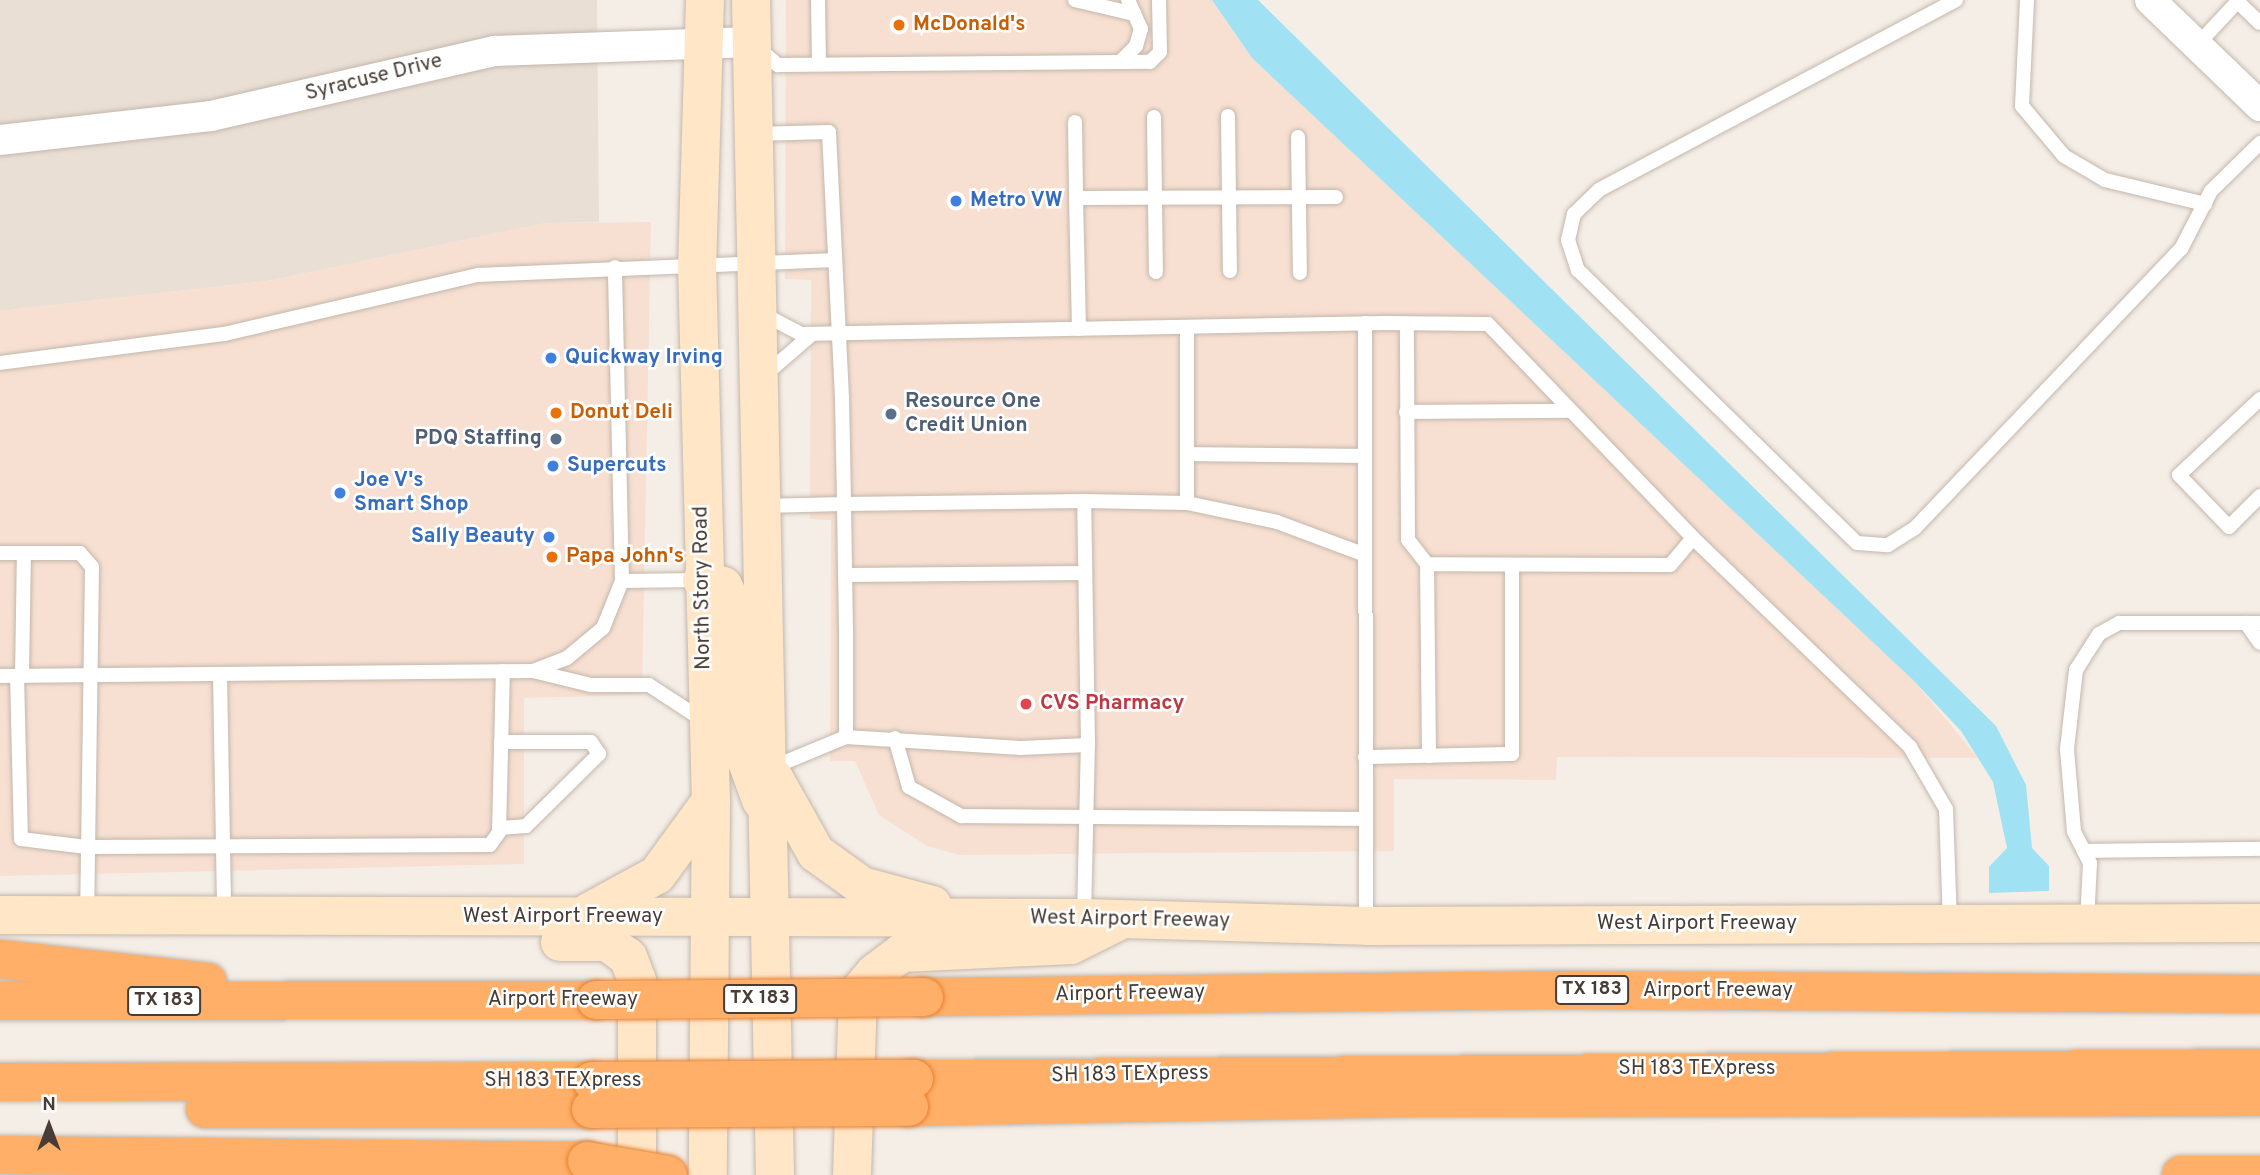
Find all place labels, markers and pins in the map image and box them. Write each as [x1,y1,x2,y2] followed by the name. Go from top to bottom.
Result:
[913,12,1026,38] place label: McDonald's
[891,17,907,33] marker: McDonald's
[970,188,1063,214] place label: Metro VW
[948,193,964,209] marker: Metro VW
[565,345,723,371] place label: Quickway Irving
[543,350,559,366] marker: Quickway Irving
[905,389,1041,439] place label: Resource One Credit Union
[570,400,673,426] place label: Donut Deli
[548,405,564,421] marker: Donut Deli
[883,406,899,422] marker: Resource One Credit Union
[415,426,542,452] place label: PDQ Staffing
[548,431,564,447] marker: PDQ Staffing
[567,453,667,479] place label: Supercuts
[545,458,561,474] marker: Supercuts
[354,468,469,518] place label: Joe V's Smart Shop
[332,485,348,501] marker: Joe V's Smart Shop
[411,524,535,550] place label: Sally Beauty
[541,529,557,545] marker: Sally Beauty
[566,544,684,570] place label: Papa John's
[544,549,560,565] marker: Papa John's
[1040,691,1184,717] place label: CVS Pharmacy
[1018,696,1034,712] marker: CVS Pharmacy

